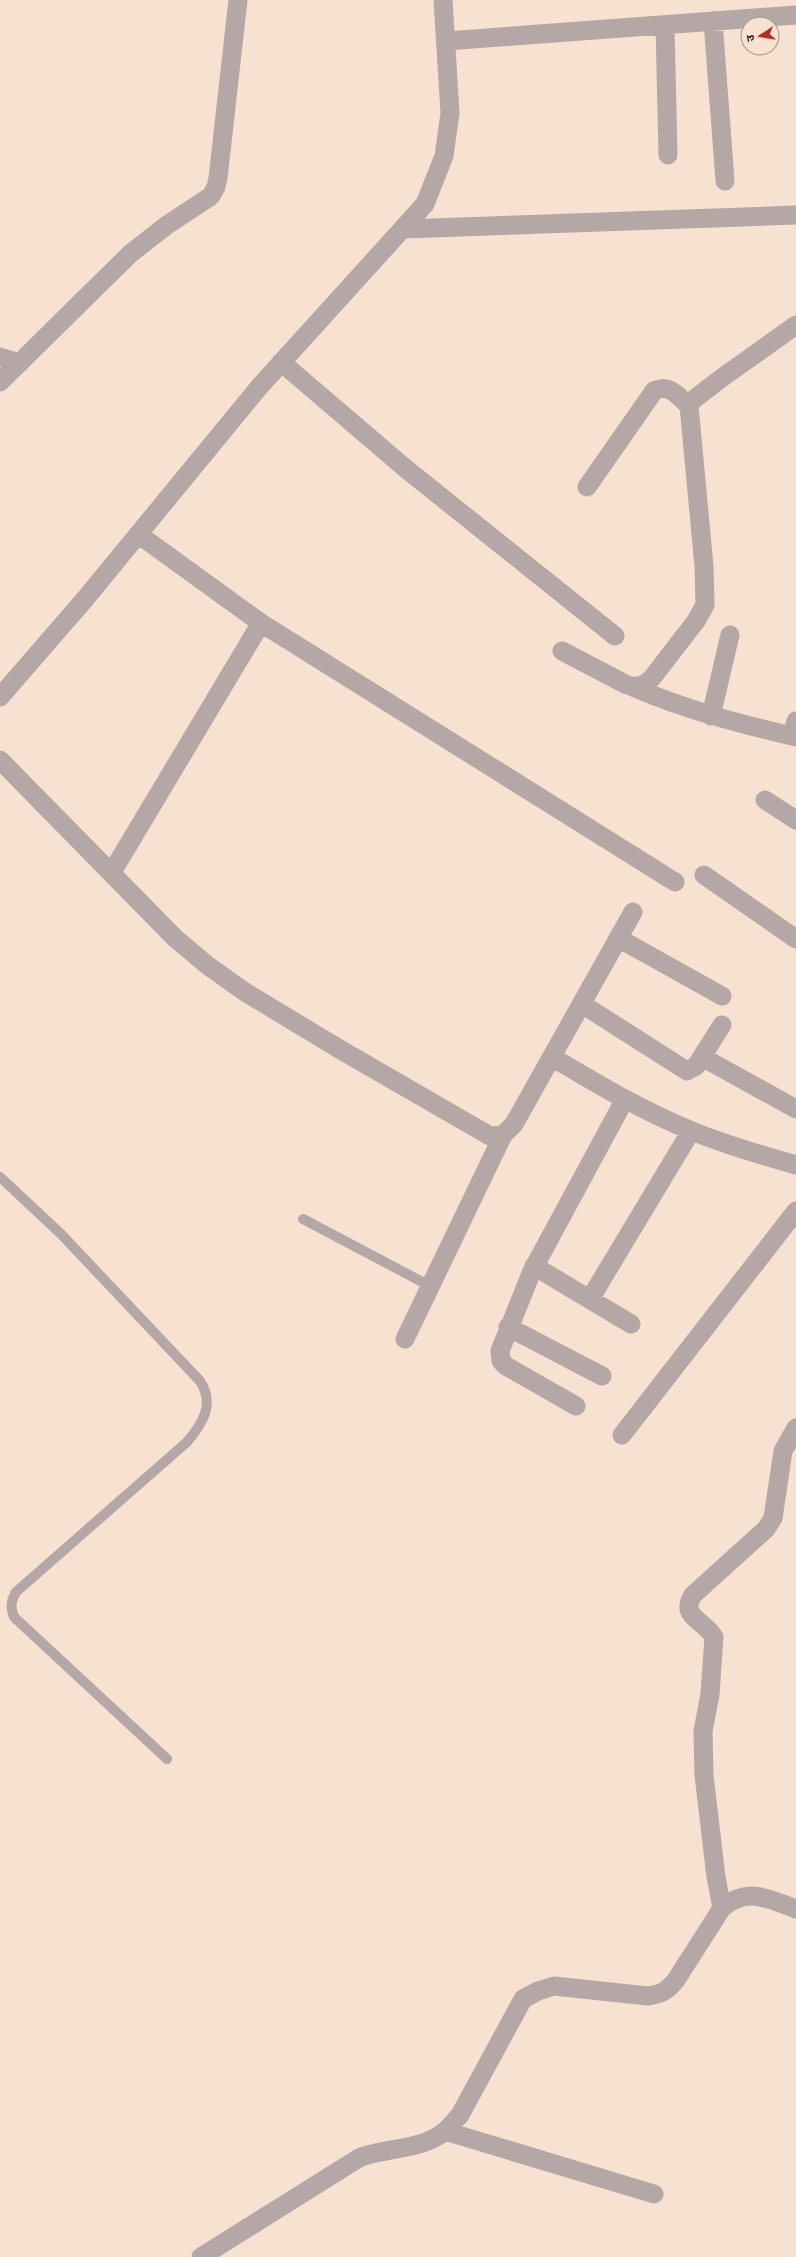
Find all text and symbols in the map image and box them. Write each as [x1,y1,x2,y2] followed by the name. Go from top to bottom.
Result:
[740,16,780,56] north arrow
[743,33,758,43] text: उ

